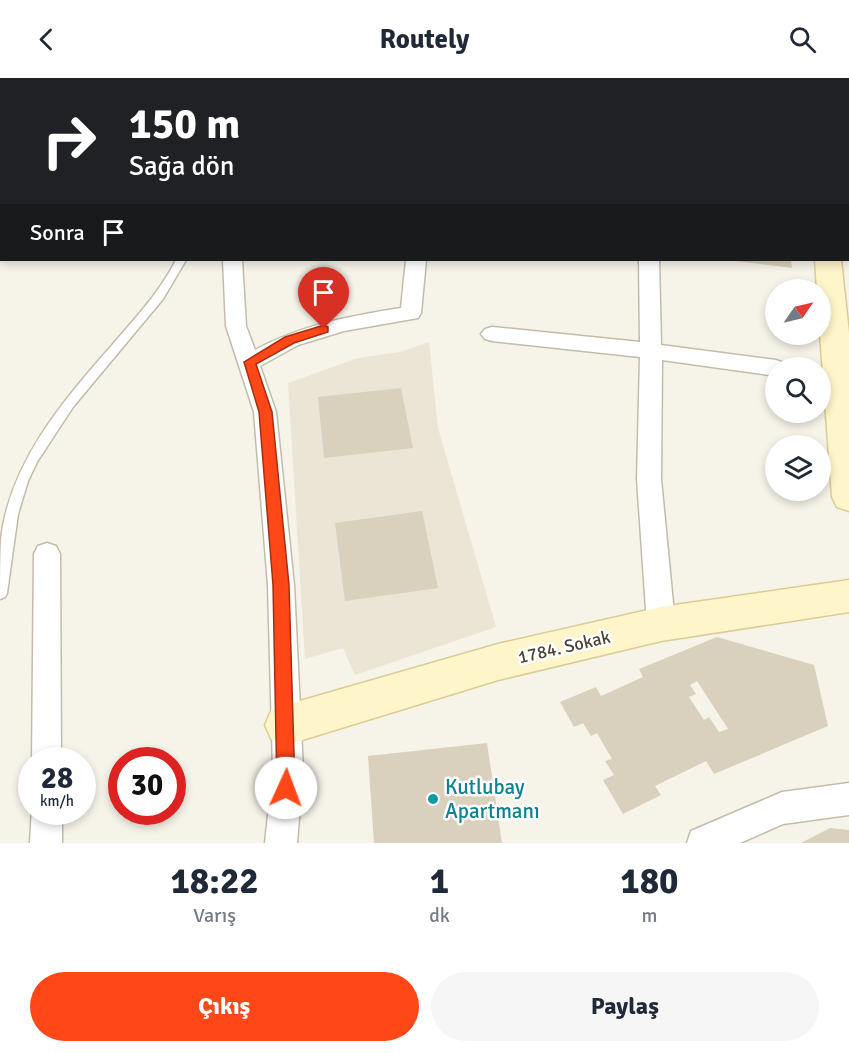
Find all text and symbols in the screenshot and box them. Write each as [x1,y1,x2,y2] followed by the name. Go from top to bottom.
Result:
[30,23,63,56] icon: back
[380,23,469,56] text: Routely
[786,23,819,56] icon: search
[129,99,240,150] text: 150 m
[30,102,108,180] icon: right
[129,150,235,183] text: Sağa dön
[97,216,130,249] icon: arrive
[30,219,85,246] text: Sonra
[298,267,349,329] pin
[307,276,340,309] icon: arrive
[765,279,831,345] north arrow
[765,279,831,501] map controls
[765,357,831,423] button: search
[765,435,831,501] button: layers
[516,626,612,668] street label: 1784. Sokak
[108,747,186,825] speed limit sign: 30
[254,756,318,820] position arrow
[41,760,73,797] text: 28
[445,774,540,824] place label: Kutlubay Apartmanı
[40,792,74,810] text: km/h
[426,792,440,806] marker: Kutlubay Apartmanı
[170,859,259,904] text: 18:22
[430,859,449,904] text: 1
[620,859,679,904] text: 180
[193,903,236,928] text: Varış
[429,903,450,928] text: dk
[641,903,657,928] text: m
[30,972,419,1041] button: Çıkış
[431,972,819,1041] button: Paylaş

